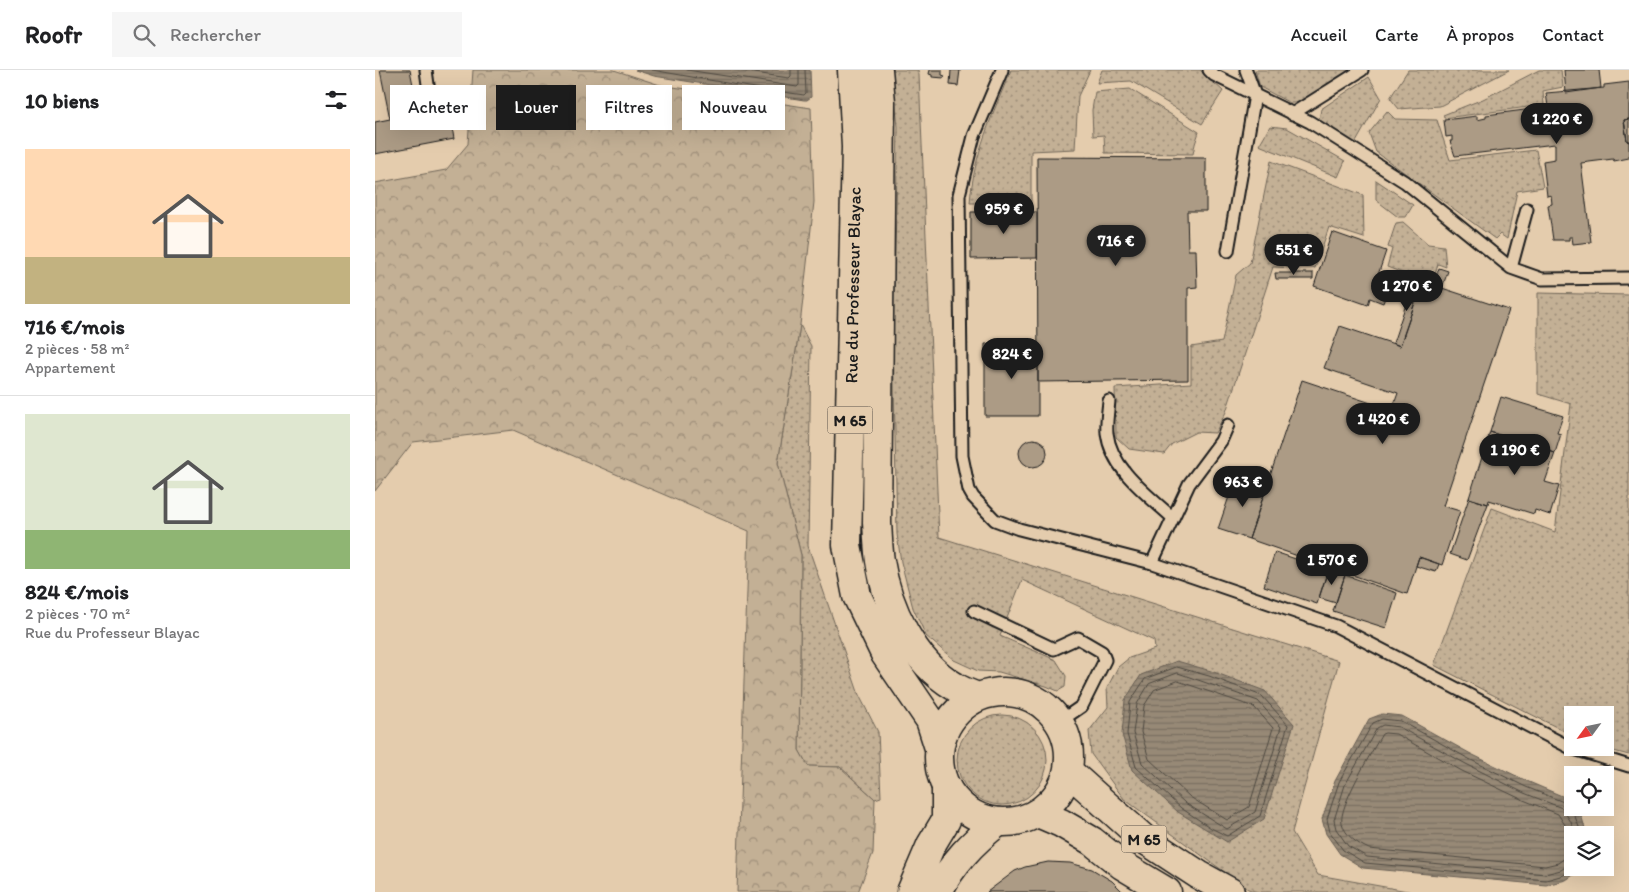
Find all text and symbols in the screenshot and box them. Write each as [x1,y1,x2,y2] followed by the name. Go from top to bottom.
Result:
[112,12,462,57] search box
[25,20,82,49] text: Roofr
[130,21,158,49] icon: search
[170,23,261,46] text: Rechercher
[1291,24,1347,46] text: Accueil
[1375,24,1418,46] text: Carte
[1446,24,1514,46] text: À propos
[1542,24,1604,46] text: Contact
[390,85,486,130] chip: Acheter
[496,85,576,130] chip: Louer
[586,85,672,130] chip: Filtres
[682,85,785,130] chip: Nouveau
[322,86,350,114] icon: filters
[25,88,99,113] text: 10 biens
[1511,102,1603,145] pin: 1 220 €
[1532,109,1582,128] text: 1 220 €
[143,181,233,271] icon: home
[840,186,866,384] street label: Rue du Professeur Blayac
[969,192,1039,235] pin: 959 €
[985,199,1023,218] text: 959 €
[1081,224,1151,267] pin: 716 €
[1098,231,1134,250] text: 716 €
[1259,234,1329,276] pin: 551 €
[1276,240,1312,259] text: 551 €
[1361,270,1453,312] pin: 1 270 €
[1382,276,1432,295] text: 1 270 €
[25,314,125,339] text: 716 €/mois
[977,338,1047,380] pin: 824 €
[25,339,130,358] text: 2 pièces · 58 m²
[992,344,1032,363] text: 824 €
[25,358,116,377] text: Appartement
[1337,402,1429,445] pin: 1 420 €
[827,406,873,434] road number: M 65
[1357,409,1409,428] text: 1 420 €
[1469,434,1561,476] pin: 1 190 €
[1490,440,1540,459] text: 1 190 €
[143,447,233,537] icon: home
[1208,466,1278,508] pin: 963 €
[1224,472,1262,491] text: 963 €
[1286,544,1378,586] pin: 1 570 €
[1307,550,1357,569] text: 1 570 €
[25,579,129,604] text: 824 €/mois
[25,604,130,623] text: 2 pièces · 70 m²
[25,623,200,642] text: Rue du Professeur Blayac
[1564,706,1614,756] north arrow
[1564,706,1614,876] map controls
[1564,766,1614,816] button: locate
[1121,826,1167,852] road number: M 65
[1564,826,1614,876] button: layers

